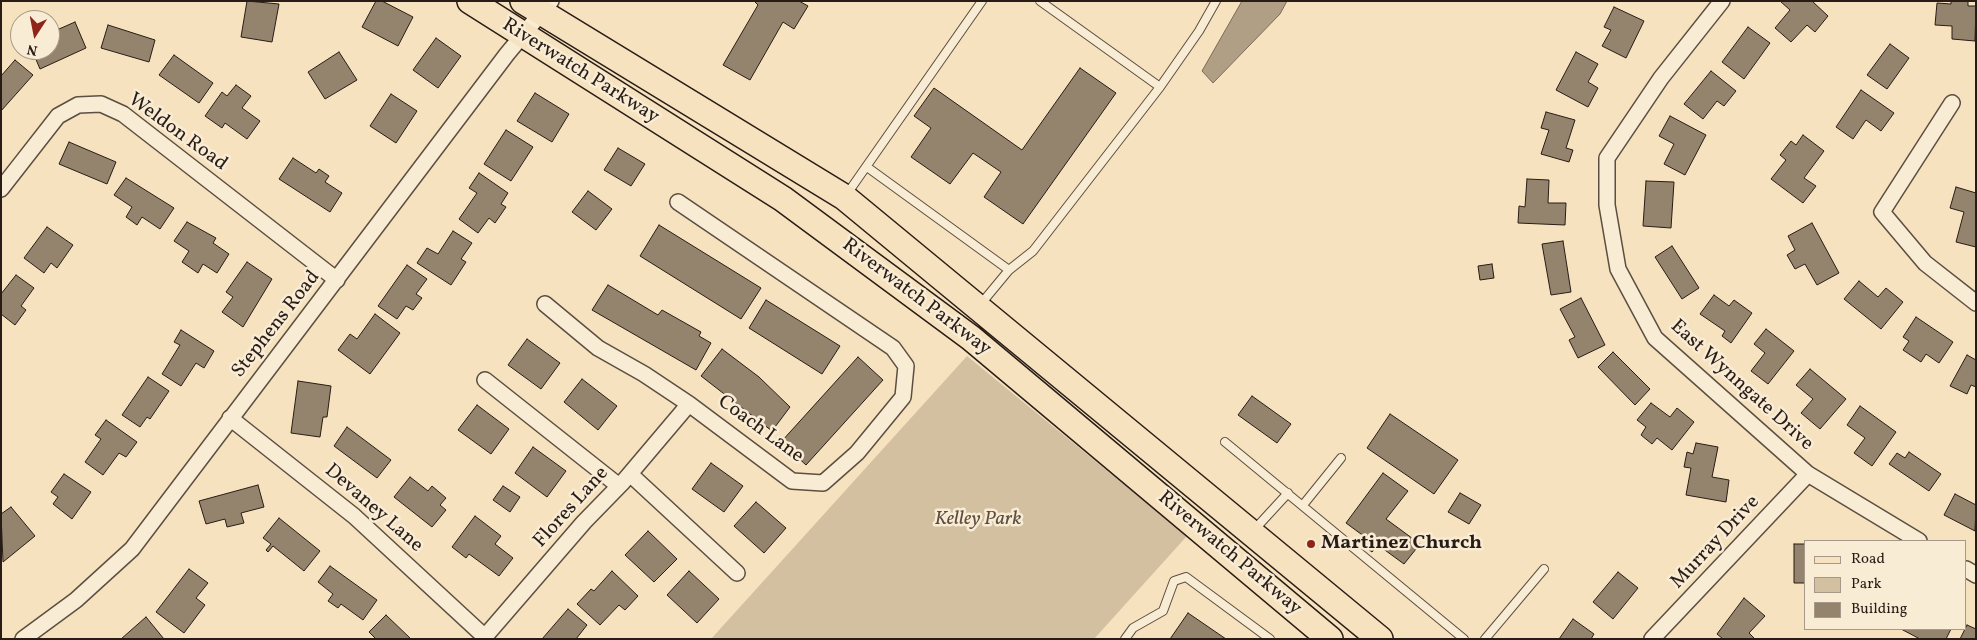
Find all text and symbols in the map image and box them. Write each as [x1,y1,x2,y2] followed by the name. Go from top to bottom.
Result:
[10,10,60,60] north arrow
[497,14,663,130] street label: Riverwatch Parkway
[25,39,39,60] text: N
[123,89,231,177] street label: Weldon Road
[837,234,995,362] street label: Riverwatch Parkway
[228,267,326,383] street label: Stephens Road
[1664,315,1818,457] street label: East Wynngate Drive
[712,391,808,469] street label: Coach Lane
[319,460,427,558] street label: Devaney Lane
[529,463,615,553] street label: Flores Lane
[1152,487,1306,621] street label: Riverwatch Parkway
[1667,491,1765,595] street label: Murray Drive
[934,508,1022,532] park label: Kelley Park
[1321,532,1482,556] place label: Martinez Church
[1305,538,1317,550] marker: Martinez Church
[1804,540,1967,630] legend
[1851,549,1885,570] text: Road
[1851,574,1882,595] text: Park
[1851,599,1907,620] text: Building

